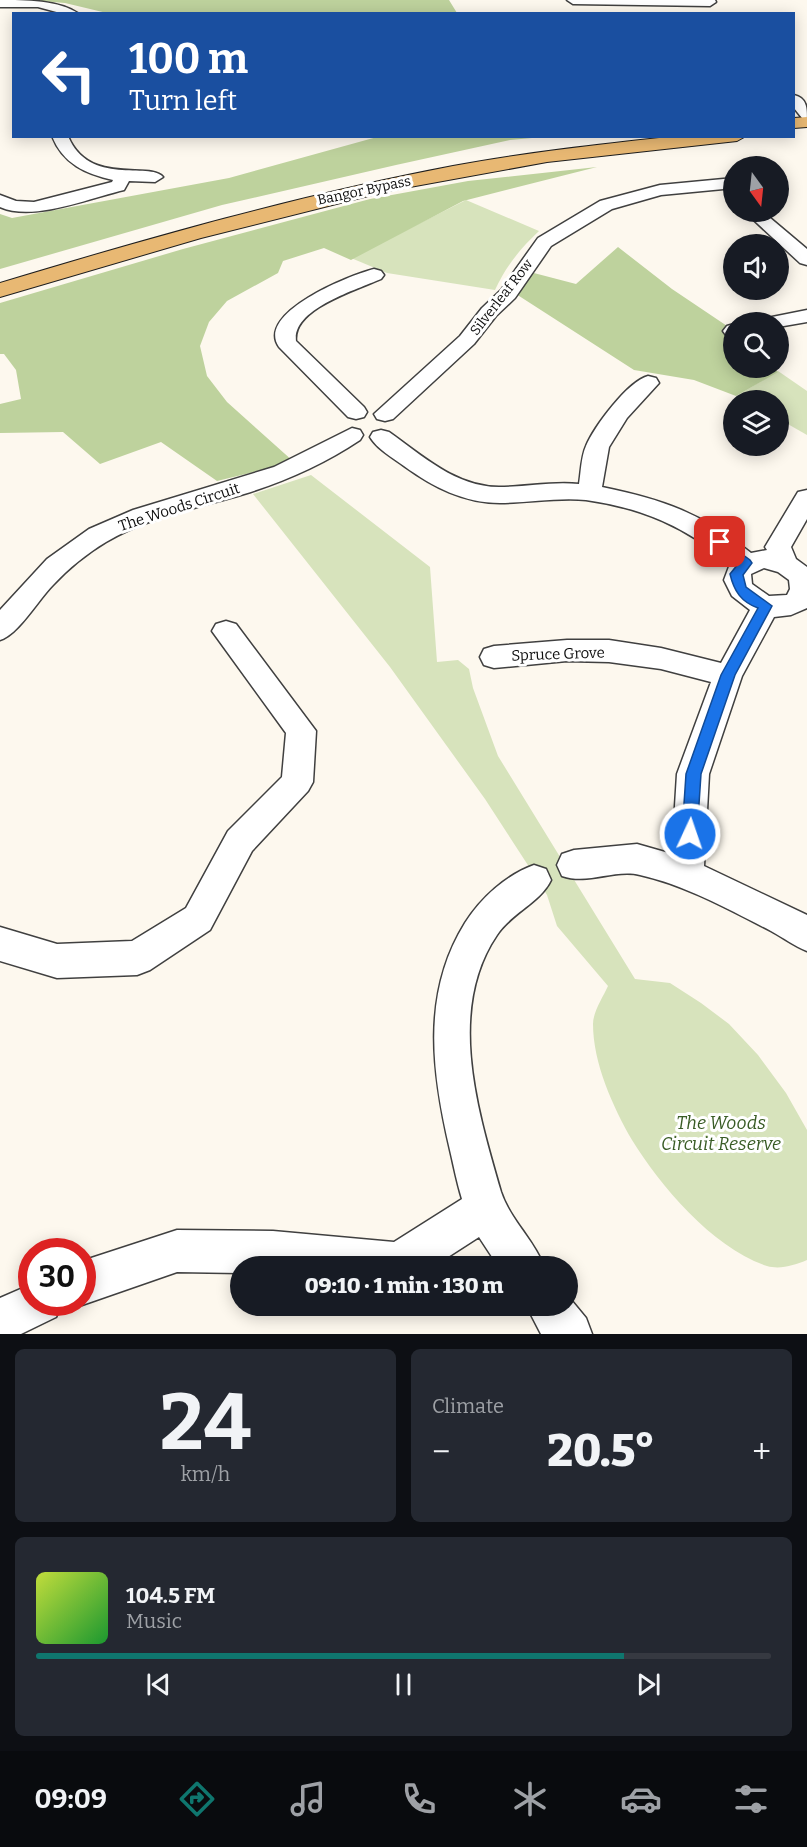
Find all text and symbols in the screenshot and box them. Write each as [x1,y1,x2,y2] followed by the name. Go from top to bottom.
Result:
[129,34,248,84] text: 100 m
[30,36,108,114] icon: left
[129,85,237,117] text: Turn left
[723,156,789,222] north arrow
[723,156,789,456] map controls
[316,172,412,209] street label: Bangor Bypass
[723,234,789,300] button: sound
[467,255,537,339] street label: Silverleaf Row
[723,312,789,378] button: search
[723,390,789,456] button: layers
[116,479,242,535] street label: The Woods Circuit
[694,516,745,567] pin
[703,525,736,558] icon: arrive
[511,643,605,665] street label: Spruce Grove
[658,802,722,866] position arrow
[661,1112,781,1155] park label: The Woods Circuit Reserve
[18,1238,96,1316] speed limit sign: 30
[305,1272,503,1299] text: 09:10 · 1 min · 130 m
[160,1376,251,1470] text: 24
[432,1394,504,1418] text: Climate
[547,1424,655,1478] text: 20.5°
[432,1432,450,1472] text: −
[752,1432,771,1472] text: +
[181,1462,230,1486] text: km/h
[126,1582,215,1609] text: 104.5 FM
[126,1609,182,1633] text: Music
[142,1668,175,1701] icon: previous
[387,1668,420,1701] icon: pause
[632,1668,665,1701] icon: next
[176,1778,218,1820] icon: directions
[287,1778,329,1820] icon: music
[398,1778,440,1820] icon: phone
[509,1778,551,1820] icon: climate
[620,1778,662,1820] icon: car
[730,1778,772,1820] icon: filters
[34,1783,107,1815] text: 09:09

